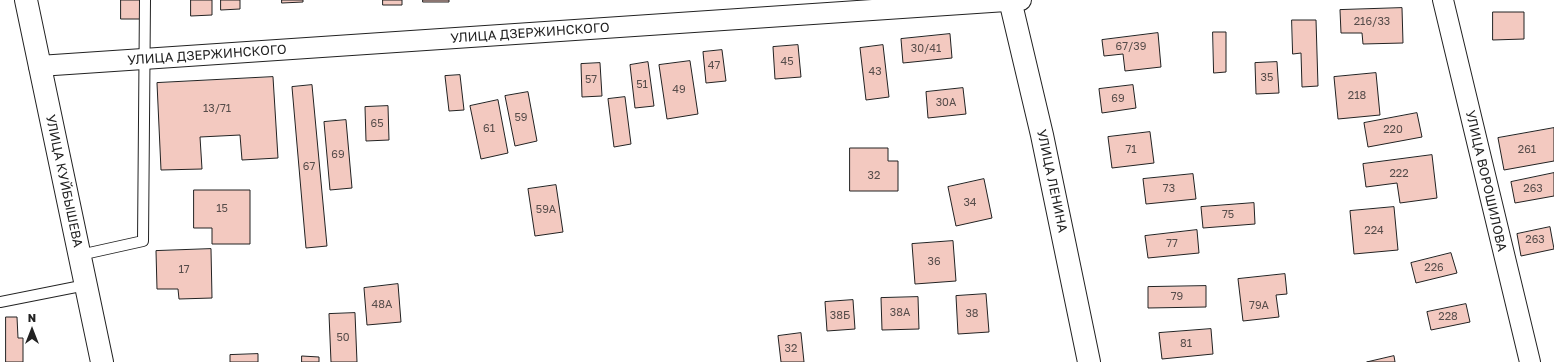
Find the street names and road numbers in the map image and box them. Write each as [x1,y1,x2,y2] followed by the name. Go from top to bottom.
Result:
[450,20,610,46] street label: УЛИЦА ДЗЕРЖИНСКОГО
[127,42,287,68] street label: УЛИЦА ДЗЕРЖИНСКОГО
[1462,109,1510,253] street label: УЛИЦА ВОРОШИЛОВА
[42,113,86,249] street label: УЛИЦА КУЙБЫШЕВА
[1033,128,1071,234] street label: УЛИЦА ЛЕНИНА

